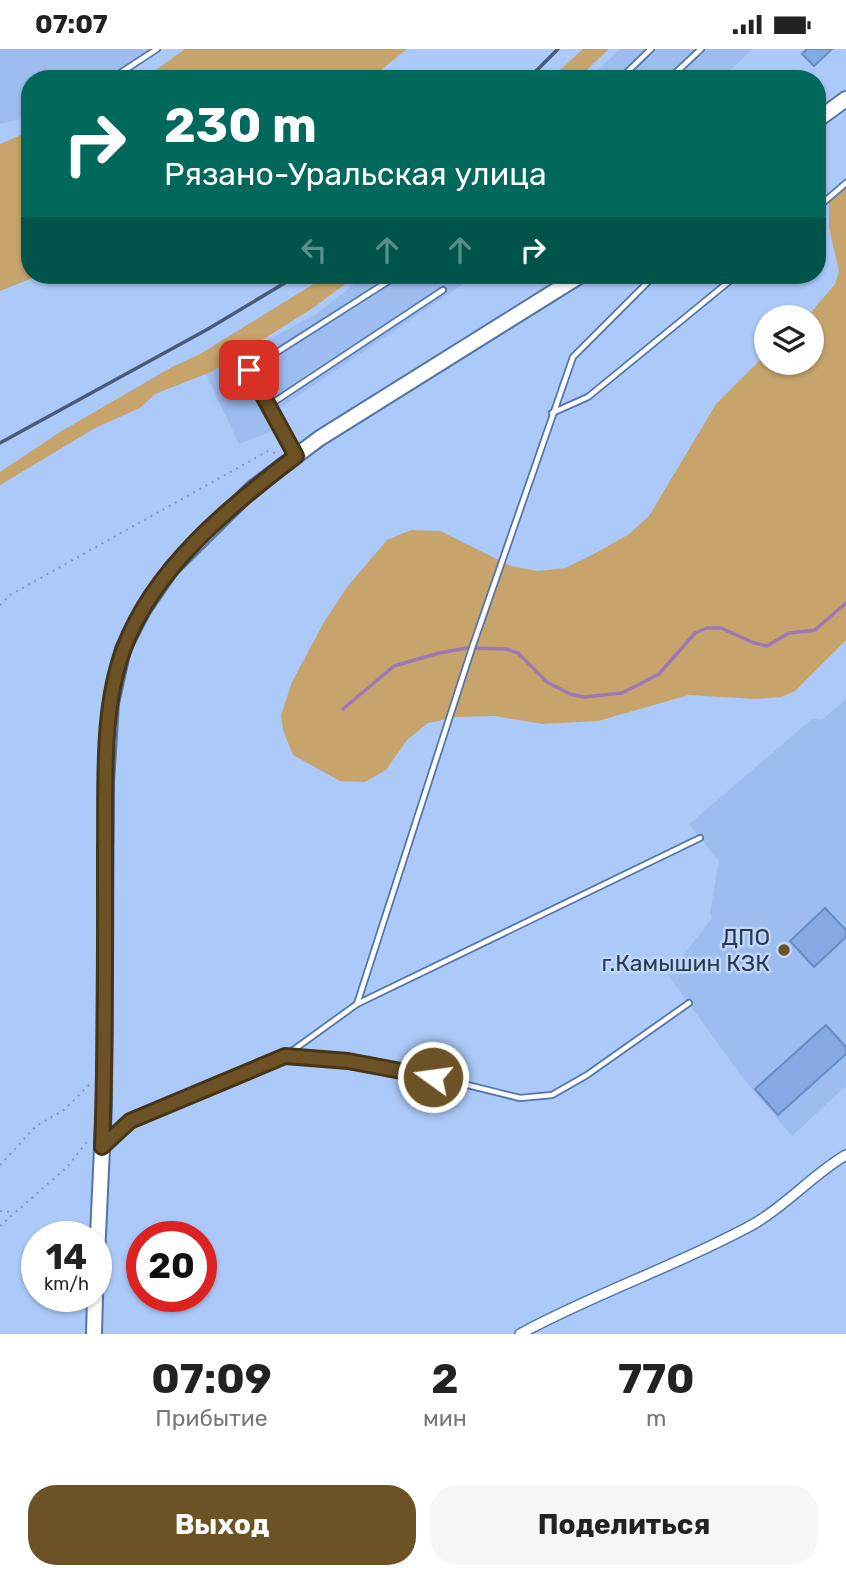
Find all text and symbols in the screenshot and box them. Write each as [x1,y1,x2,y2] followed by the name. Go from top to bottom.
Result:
[35,9,108,40] text: 07:07
[164,96,317,154] text: 230 m
[49,98,140,189] icon: right
[164,155,547,193] text: Рязано-Уральская улица
[295,231,333,269] icon: left
[368,231,406,269] icon: ahead
[441,231,479,269] icon: ahead
[514,231,552,269] icon: right
[754,305,824,375] map controls
[754,305,824,375] button: layers
[219,340,279,400] pin
[230,351,268,389] icon: arrive
[602,923,770,977] place label: ДПО г.Камышин КЗК
[776,942,792,958] marker: ДПО г.Камышин КЗК
[396,1040,470,1114] position arrow
[126,1221,217,1312] speed limit sign: 20
[46,1236,87,1278] text: 14
[44,1273,89,1295] text: km/h
[151,1354,272,1404] text: 07:09
[431,1354,458,1404] text: 2
[618,1354,695,1404] text: 770
[155,1404,268,1432] text: Прибытие
[423,1404,467,1432] text: мин
[646,1404,667,1432] text: m
[28,1485,416,1565] button: Выход
[430,1485,818,1565] button: Поделиться

